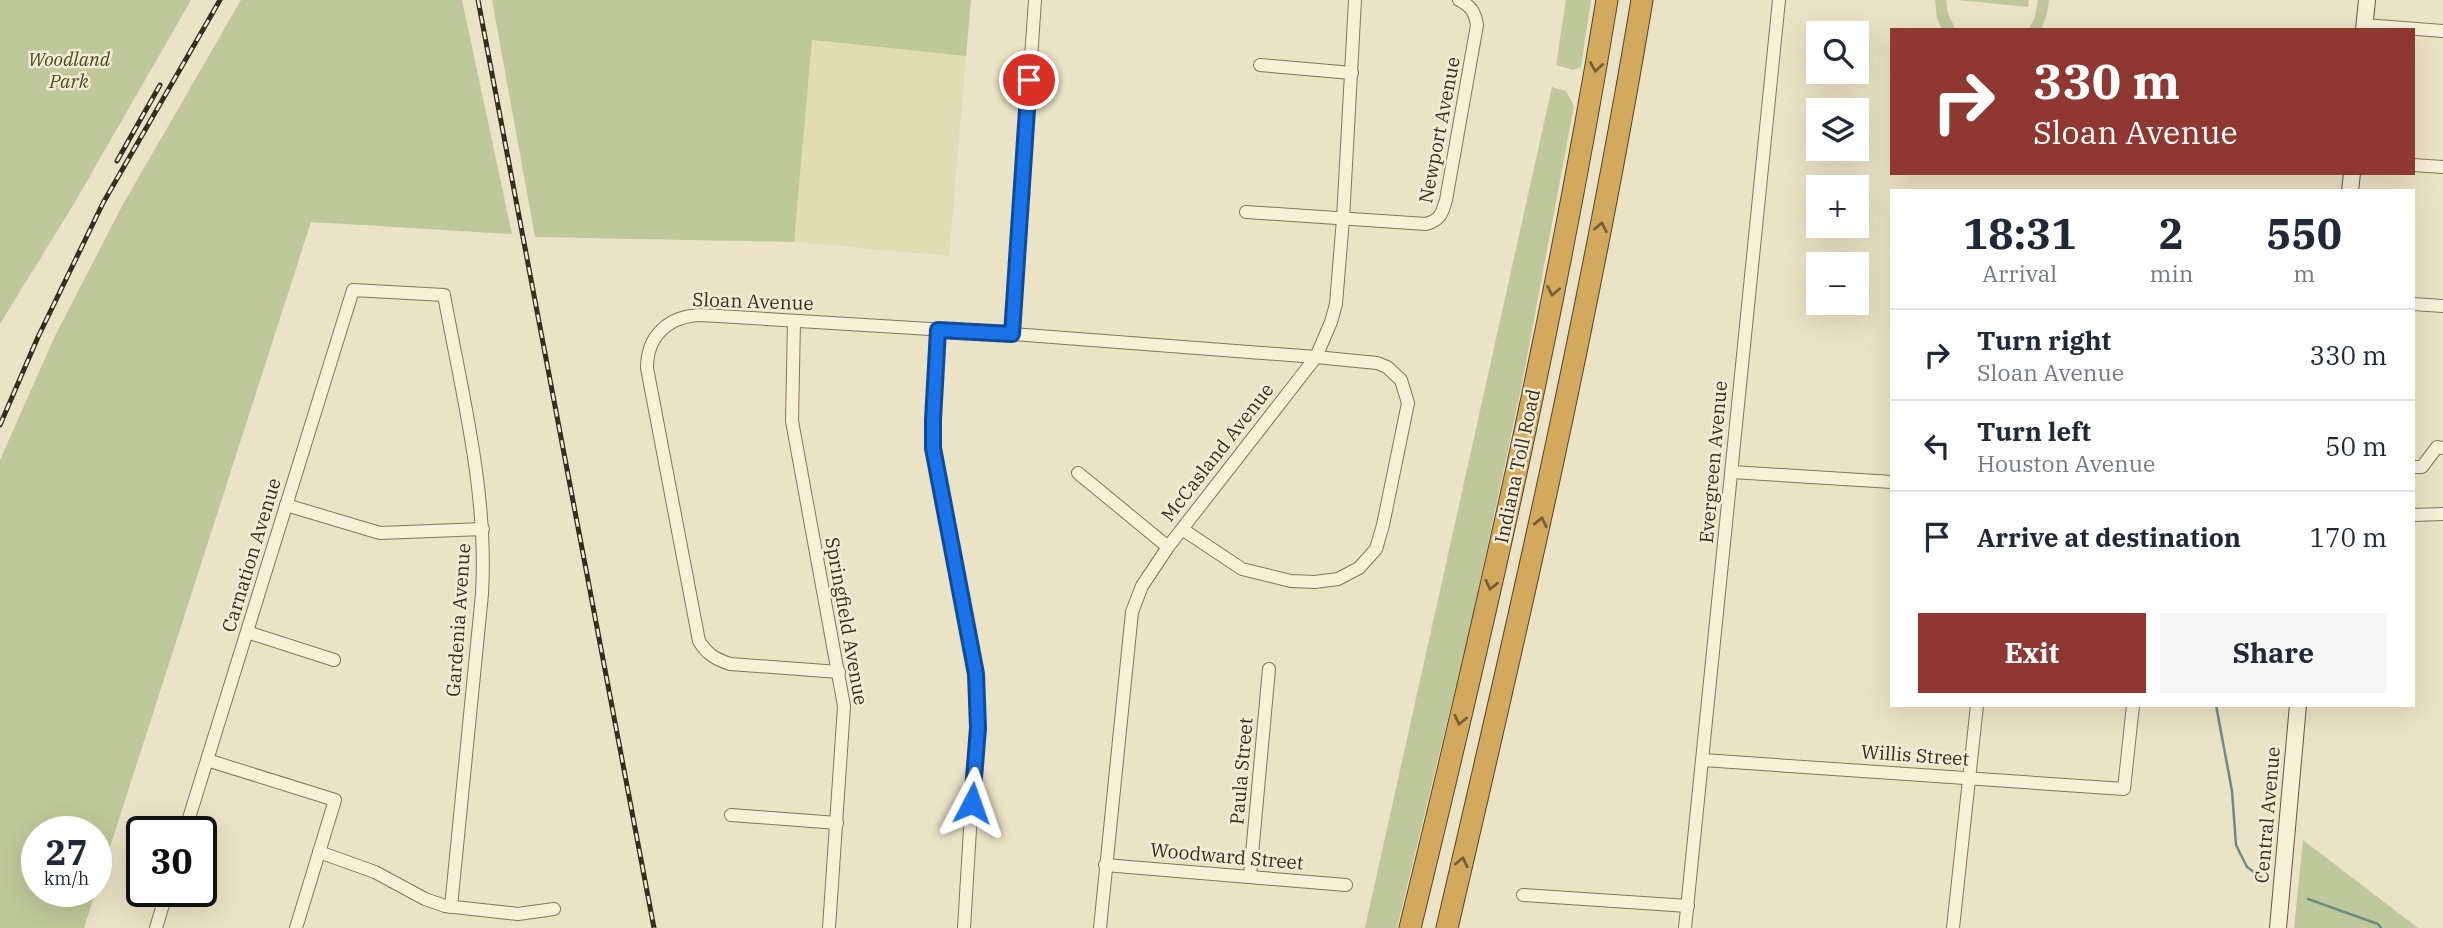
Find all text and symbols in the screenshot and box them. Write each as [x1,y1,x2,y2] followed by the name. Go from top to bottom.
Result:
[1806,21,1869,315] map controls
[1806,21,1869,84] button: search
[28,47,111,93] park label: Woodland Park
[2033,49,2180,112] text: 330 m
[999,50,1059,110] pin
[1413,55,1465,205] street label: Newport Avenue
[1918,56,2009,147] icon: right
[1010,61,1048,99] icon: arrive
[1589,61,1604,73] one-way arrow
[1806,98,1869,161] button: layers
[2033,111,2238,153] text: Sloan Avenue
[1806,175,1869,238] button: +
[1963,206,2077,261] text: 18:31
[2159,206,2184,261] text: 2
[2266,206,2342,261] text: 550
[1592,221,1607,233] one-way arrow
[1806,252,1869,315] button: −
[1982,258,2057,288] text: Arrival
[2150,258,2193,288] text: min
[2293,258,2315,288] text: m
[1546,285,1561,297] one-way arrow
[692,287,814,315] street label: Sloan Avenue
[1977,323,2111,357] text: Turn right
[1918,336,1956,374] icon: right
[2309,338,2387,372] text: 330 m
[1977,357,2124,387] text: Sloan Avenue
[1155,378,1279,526] street label: McCasland Avenue
[1694,380,1732,544] street label: Evergreen Avenue
[1489,387,1545,545] street label: Indiana Toll Road
[1977,414,2091,448] text: Turn left
[1918,427,1956,465] icon: left
[2325,429,2387,463] text: 50 m
[1977,448,2155,478] text: Houston Avenue
[216,475,286,635] street label: Carnation Avenue
[1532,516,1547,528] one-way arrow
[1918,518,1956,556] icon: arrive
[1977,520,2241,554] text: Arrive at destination
[2309,520,2387,554] text: 170 m
[820,535,874,707] street label: Springfield Avenue
[441,542,475,698] street label: Gardenia Avenue
[1485,579,1499,591] one-way arrow
[1918,613,2146,693] button: Exit
[2160,613,2387,693] button: Share
[1454,714,1468,726] one-way arrow
[1224,716,1258,826] street label: Paula Street
[1860,739,1970,771] street label: Willis Street
[2249,746,2285,884] street label: Central Avenue
[935,766,1009,840] position arrow
[126,816,217,907] speed limit sign: 30
[45,829,88,875] text: 27
[1149,837,1305,875] street label: Woodward Street
[1454,856,1469,868] one-way arrow
[44,867,89,890] text: km/h

